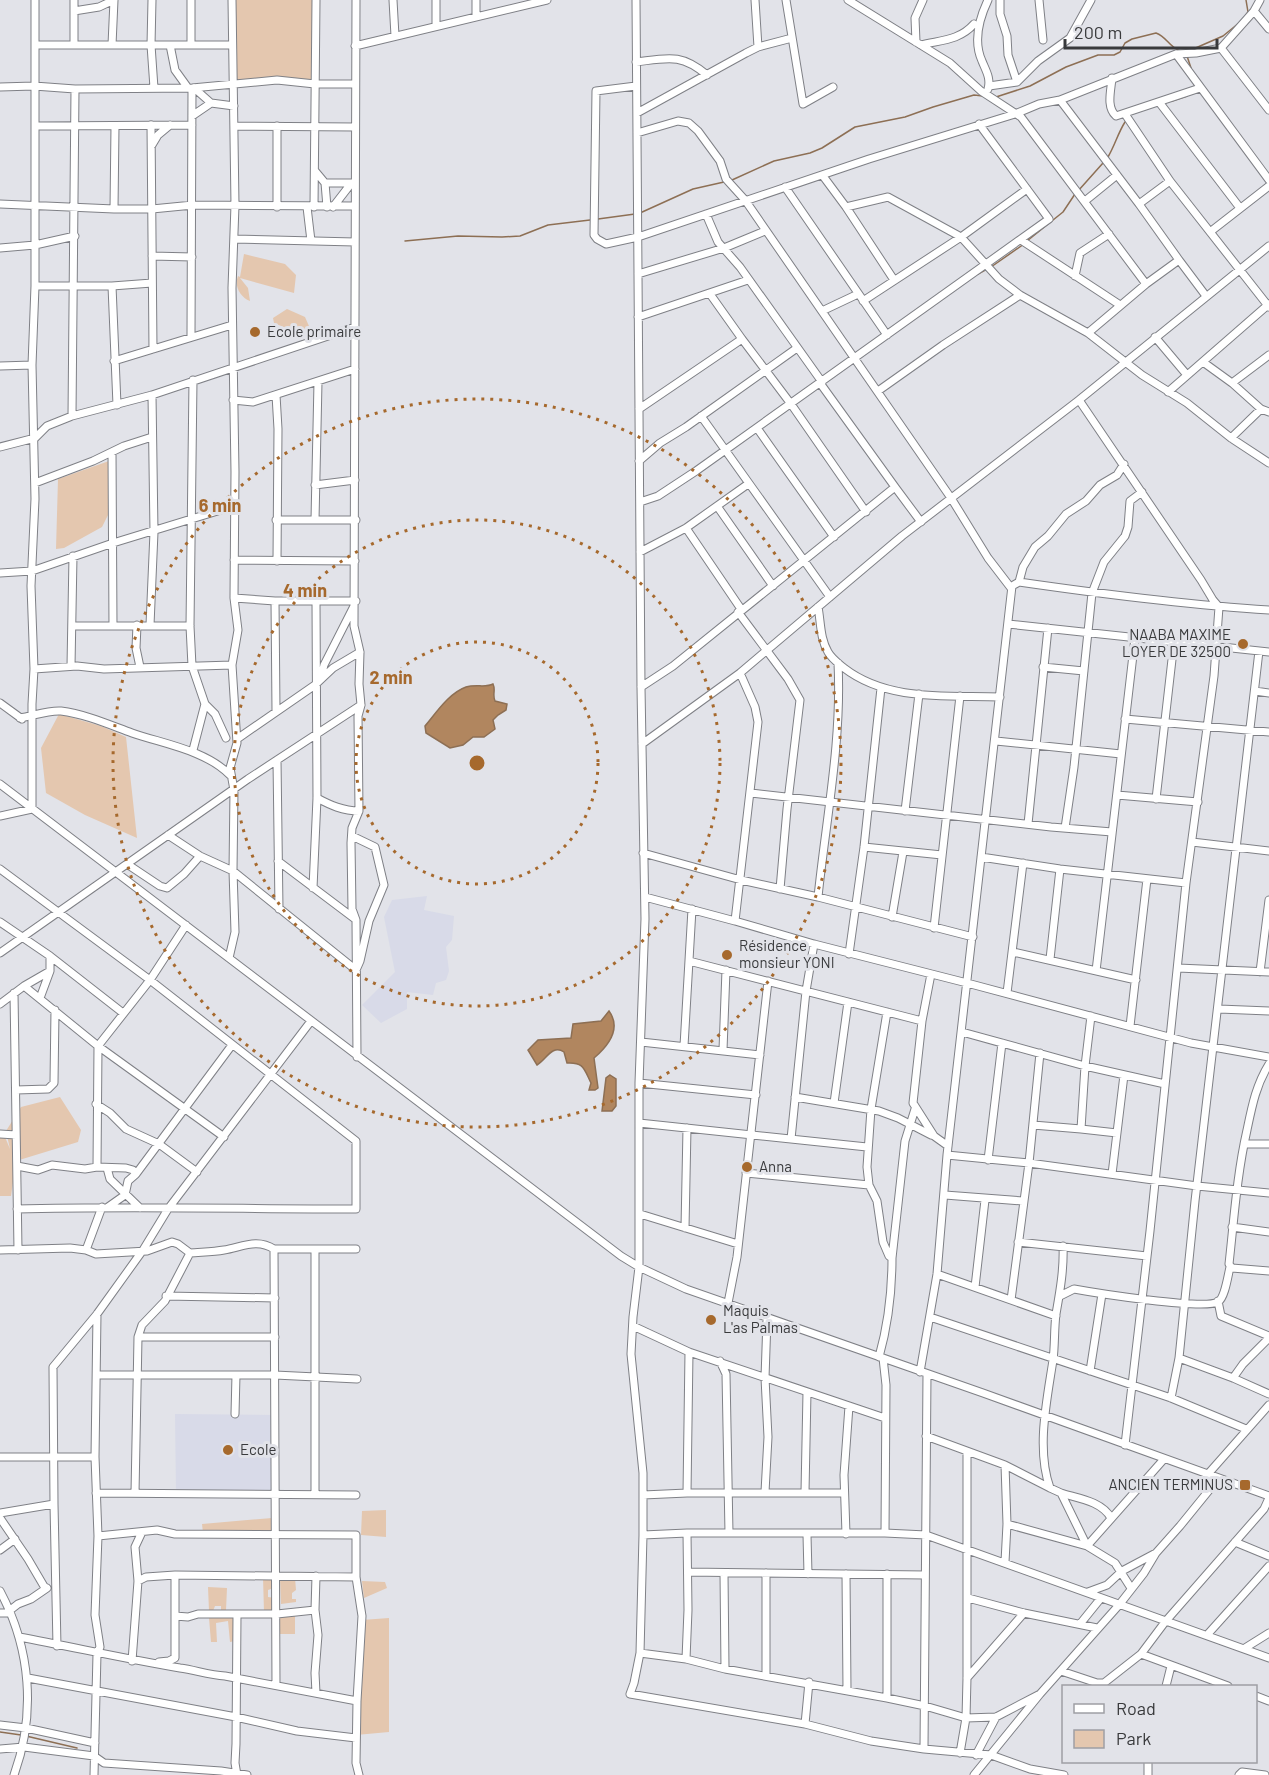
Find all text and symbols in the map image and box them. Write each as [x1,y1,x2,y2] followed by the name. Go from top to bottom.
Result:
[1065,12,1216,50] scale bar
[1074,21,1122,43] text: 200 m
[267,322,361,340] place label: Ecole primaire
[248,325,262,339] marker: Ecole primaire
[199,494,241,516] text: 6 min
[283,579,327,601] text: 4 min
[1122,625,1231,660] place label: NAABA MAXIME LOYER DE 32500
[1236,637,1250,651] marker: NAABA MAXIME LOYER DE 32500
[369,666,413,688] text: 2 min
[467,753,487,773] centre of rings
[739,936,835,971] place label: Résidence monsieur YONI
[720,948,734,962] marker: Résidence monsieur YONI
[759,1157,792,1175] place label: Anna
[740,1160,754,1174] marker: Anna
[723,1301,798,1336] place label: Maquis L'as Palmas
[704,1313,718,1327] marker: Maquis L'as Palmas
[240,1440,276,1458] place label: Ecole
[221,1443,235,1457] marker: Ecole
[1109,1475,1233,1493] place label: ANCIEN TERMINUS
[1238,1478,1252,1492] marker: ANCIEN TERMINUS
[1062,1685,1257,1763] legend
[1116,1697,1156,1719] text: Road
[1116,1727,1151,1749] text: Park

